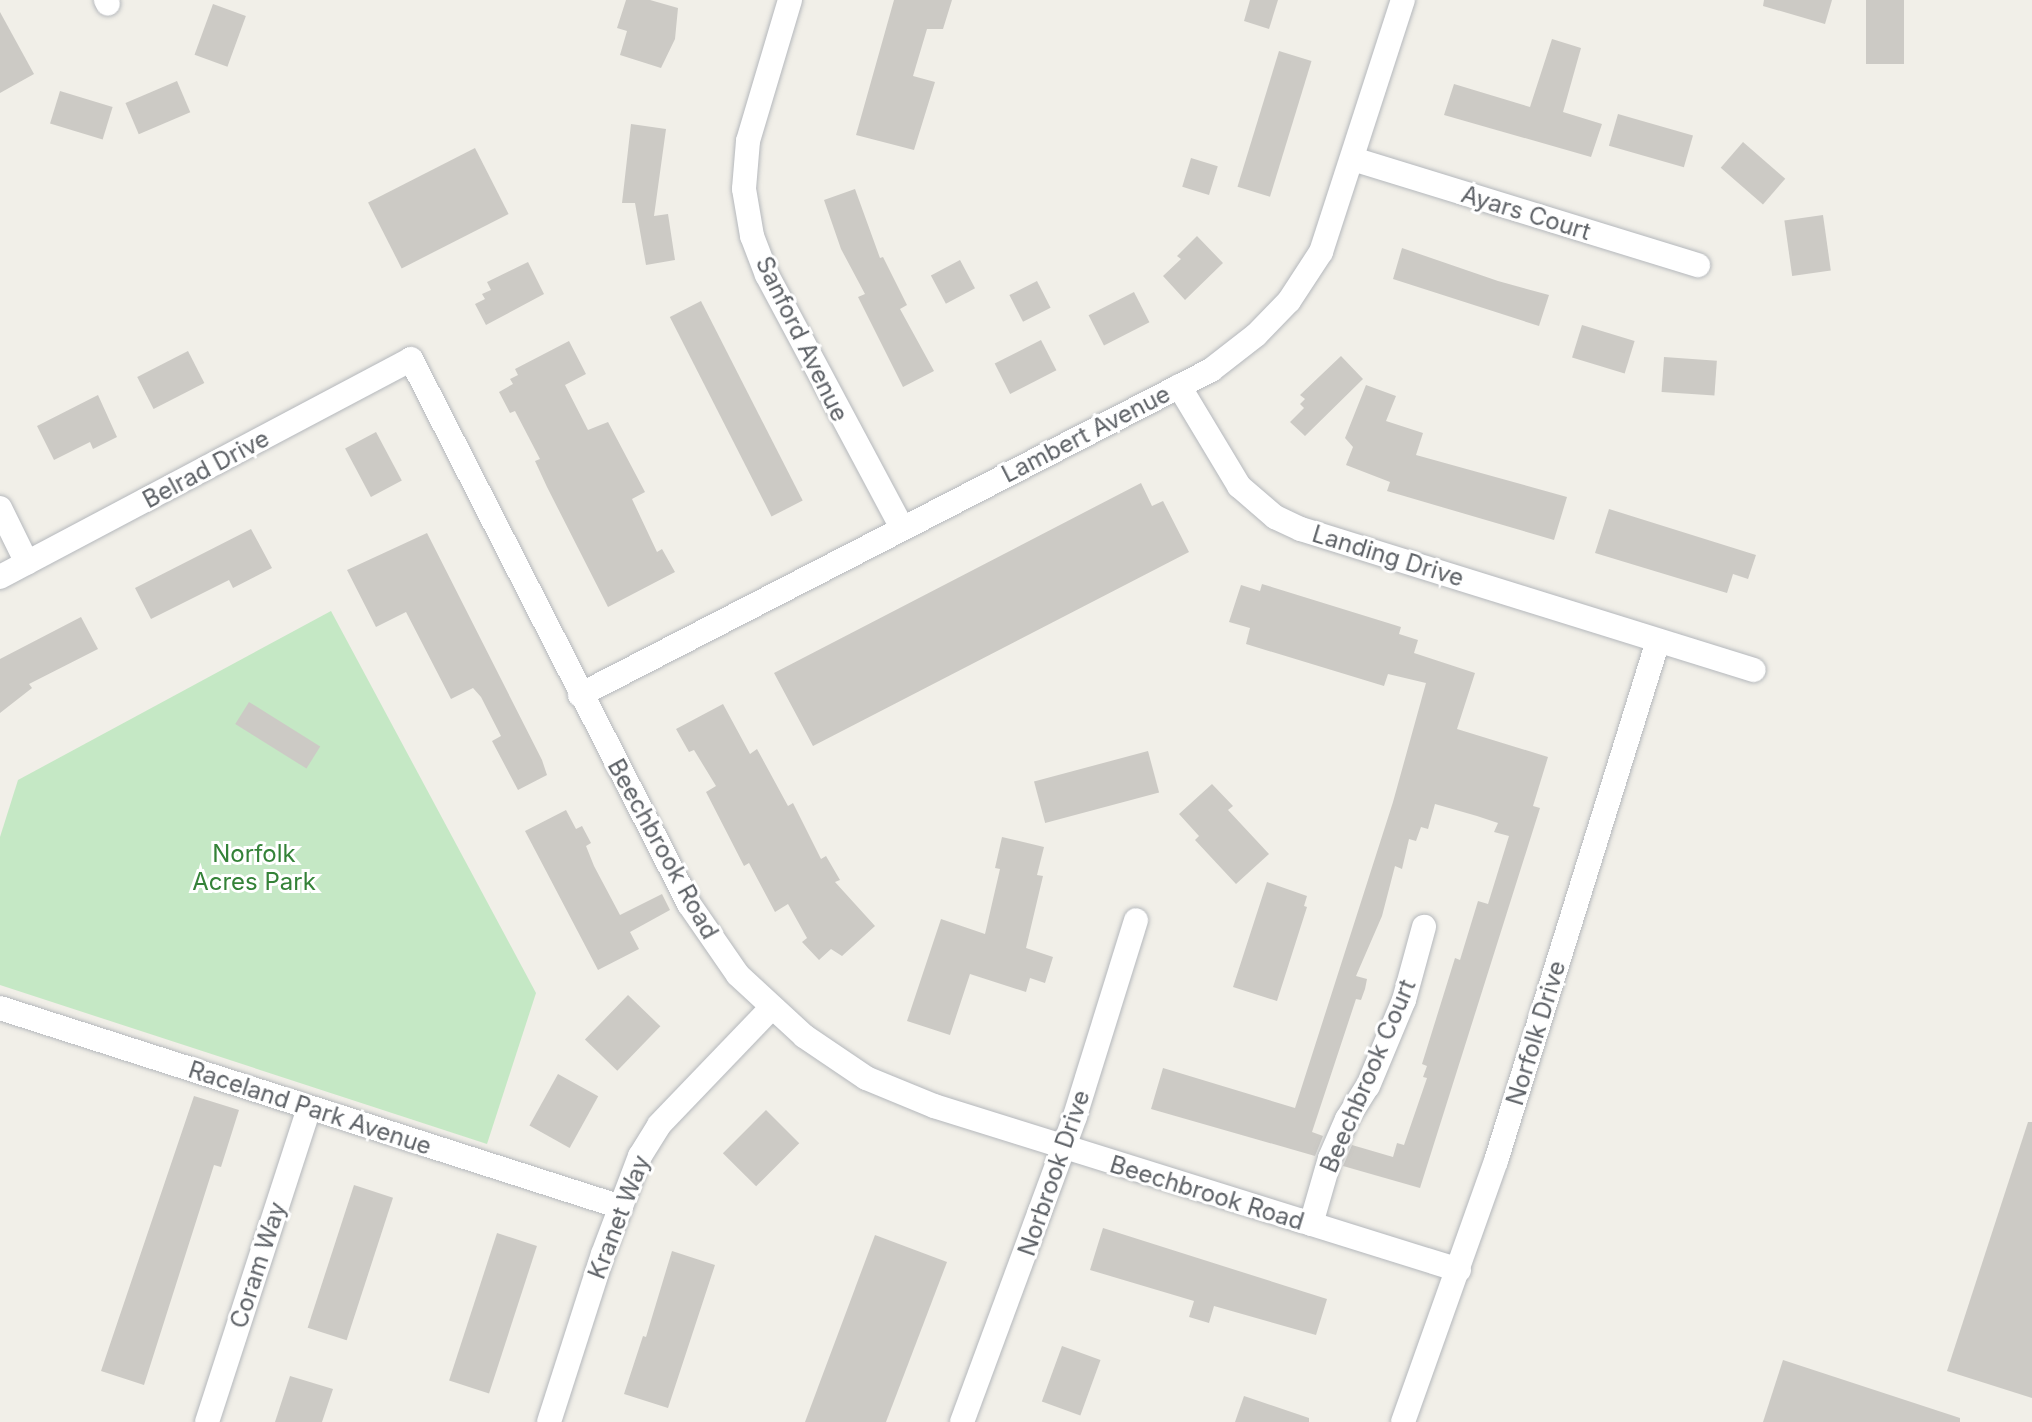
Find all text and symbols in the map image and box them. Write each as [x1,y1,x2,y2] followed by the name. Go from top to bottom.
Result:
[1458,180,1594,246] street label: Ayars Court
[750,252,854,426] street label: Sanford Avenue
[997,379,1175,489] street label: Lambert Avenue
[138,424,274,514] street label: Belrad Drive
[1309,519,1467,593] street label: Landing Drive
[602,754,724,944] street label: Beechbrook Road
[192,840,316,896] park label: Norfolk Acres Park
[1500,957,1572,1109] street label: Norfolk Drive
[1314,975,1422,1177] street label: Beechbrook Court
[185,1055,435,1161] street label: Raceland Park Avenue
[1012,1086,1096,1260] street label: Norbrook Drive
[1106,1150,1308,1236] street label: Beechbrook Road
[582,1151,656,1283] street label: Kranet Way
[224,1198,292,1332] street label: Coram Way

